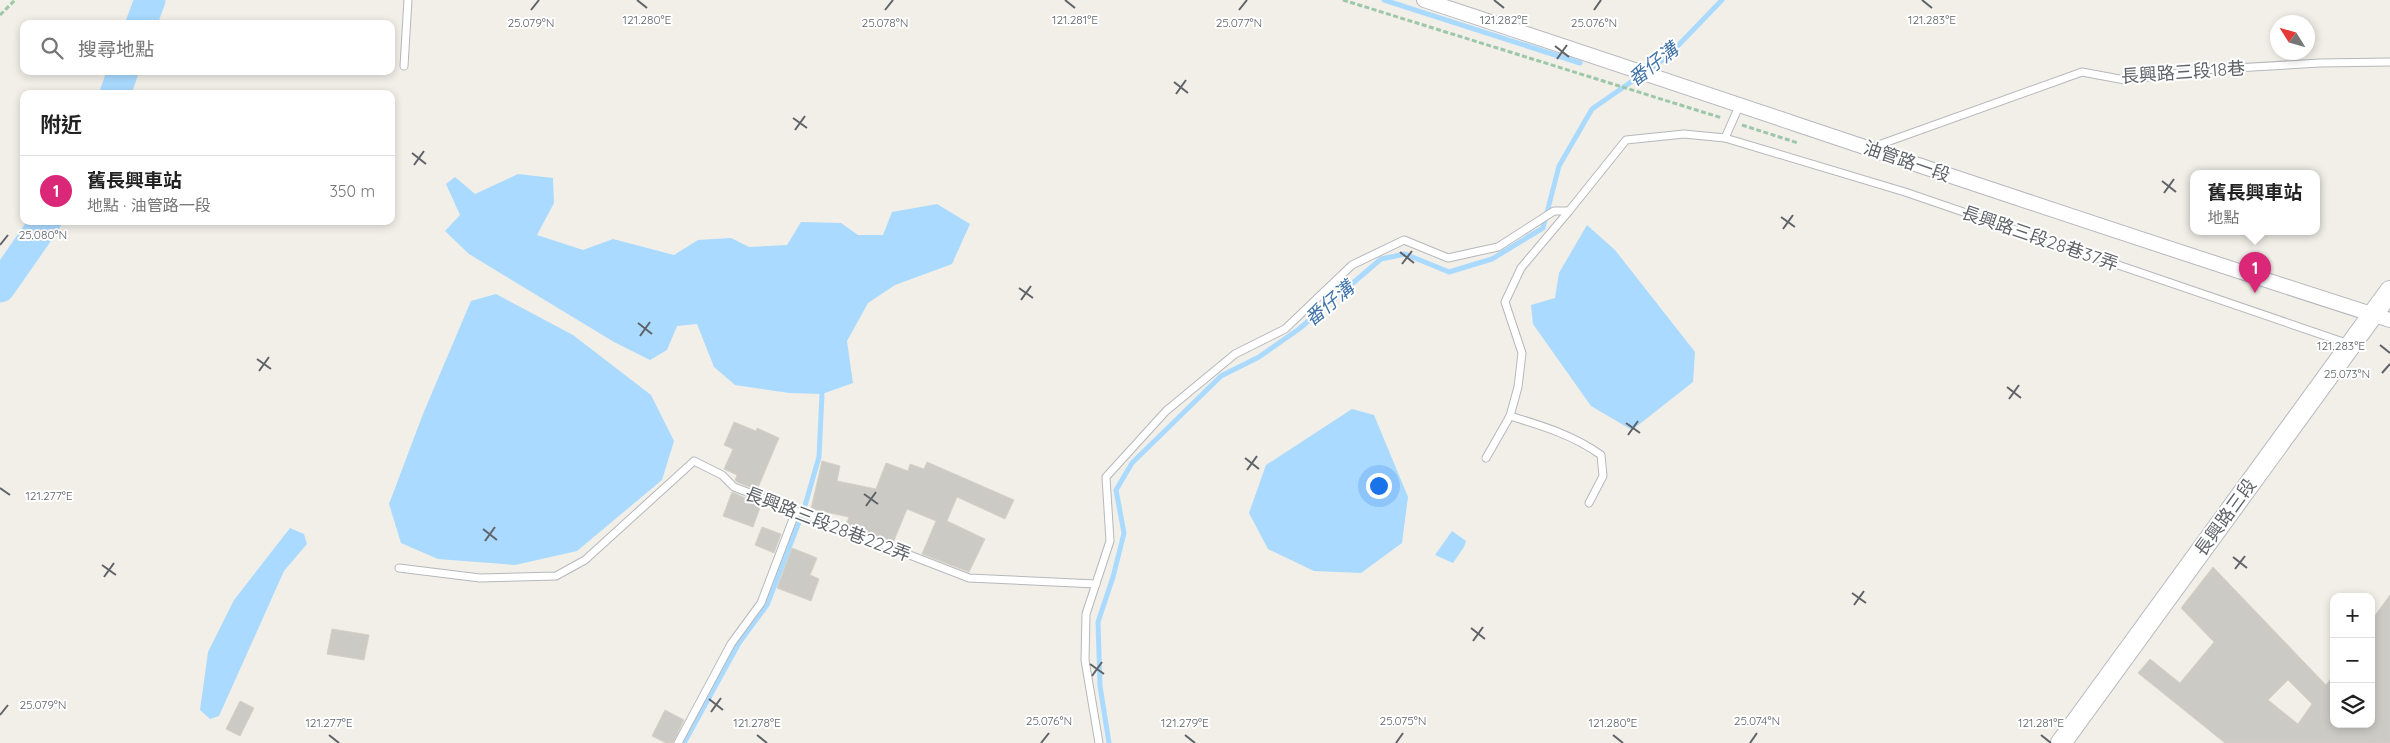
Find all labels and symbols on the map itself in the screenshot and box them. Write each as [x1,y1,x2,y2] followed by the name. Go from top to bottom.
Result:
[623,12,672,27] text: 121.280°E
[1052,12,1098,27] text: 121.281°E
[1480,12,1528,27] text: 121.282°E
[1908,12,1956,27] text: 121.283°E
[507,15,555,30] text: 25.079°N
[862,15,908,30] text: 25.078°N
[1216,15,1262,30] text: 25.077°N
[1571,15,1617,30] text: 25.076°N
[2270,15,2315,60] north arrow
[1623,35,1685,91] water label: 番仔溝
[2120,56,2246,88] street label: 長興路三段18巷
[1861,135,1953,187] street label: 油管路一段
[1959,200,2121,276] street label: 長興路三段28巷37弄
[19,227,67,242] text: 25.080°N
[2239,252,2271,293] pin: 1
[1299,274,1361,331] water label: 番仔溝
[2317,338,2365,353] text: 121.283°E
[2324,366,2370,381] text: 25.073°N
[1366,473,1392,499] your location
[2189,474,2261,560] street label: 長興路三段
[742,482,914,566] street label: 長興路三段28巷222弄
[25,488,73,503] text: 121.277°E
[19,697,67,712] text: 25.079°N
[1026,713,1072,728] text: 25.076°N
[1380,713,1426,728] text: 25.075°N
[1734,713,1780,728] text: 25.074°N
[305,715,353,730] text: 121.277°E
[733,715,781,730] text: 121.278°E
[1161,715,1209,730] text: 121.279°E
[1589,715,1638,730] text: 121.280°E
[2018,715,2064,730] text: 121.281°E

